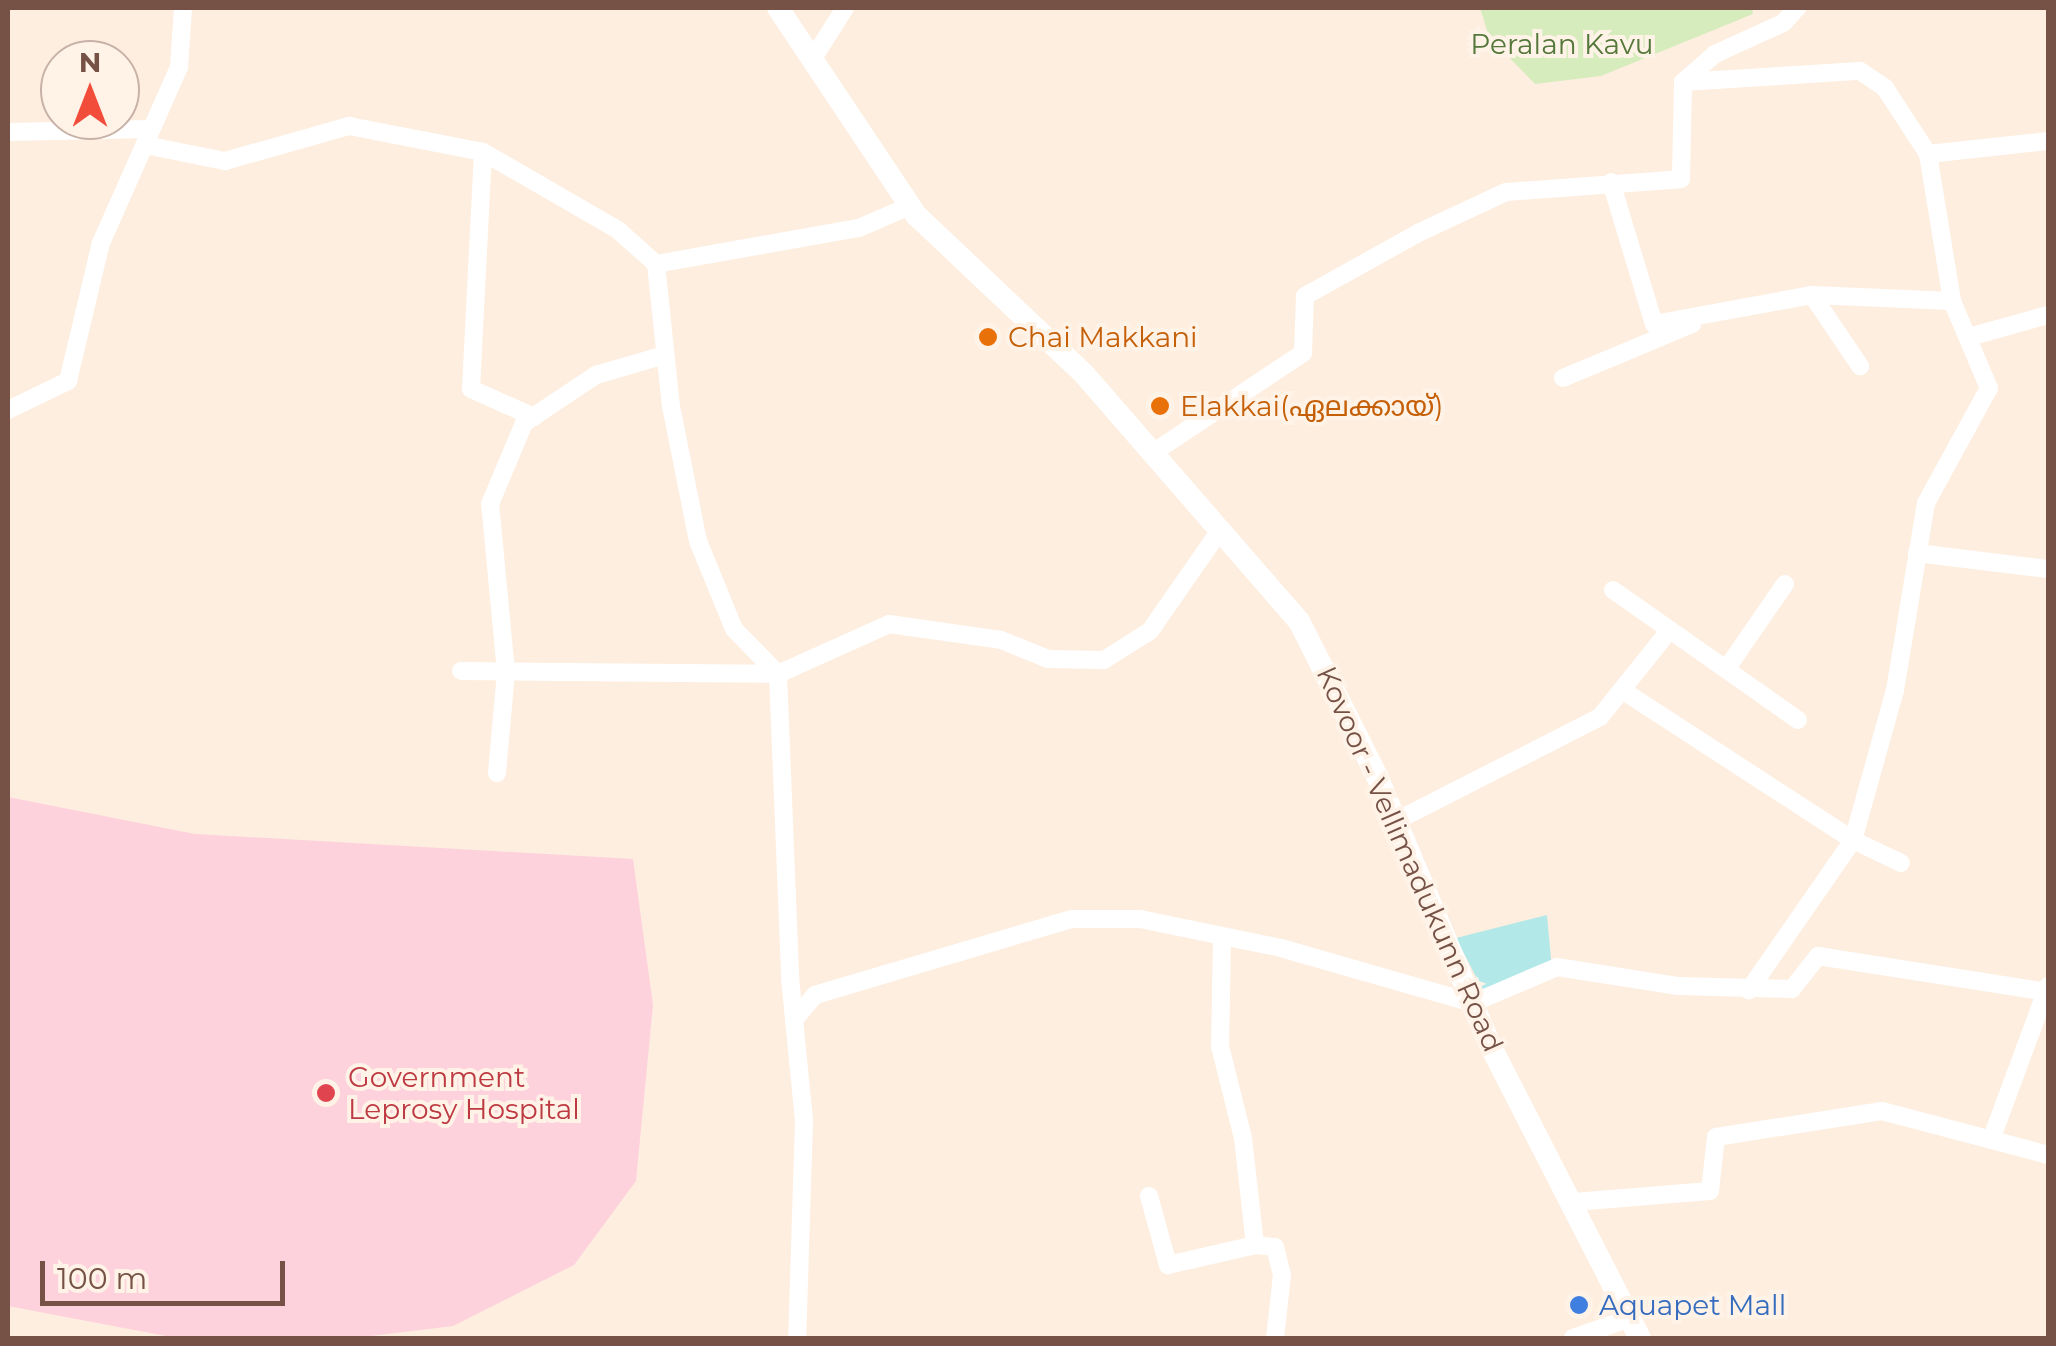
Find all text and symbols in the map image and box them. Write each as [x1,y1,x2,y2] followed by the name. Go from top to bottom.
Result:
[1470,27,1654,61] park label: Peralan Kavu
[40,40,140,140] north arrow
[79,45,101,79] text: N
[1008,320,1198,354] place label: Chai Makkani
[977,326,999,348] marker: Chai Makkani
[1180,389,1443,423] place label: Elakkai(ഏലക്കായ്)
[1149,395,1171,417] marker: Elakkai(ഏലക്കായ്)
[1310,661,1510,1057] street label: Kovoor - Vellimadukunn Road
[348,1060,580,1126] place label: Government Leprosy Hospital
[313,1080,339,1106] marker: Government Leprosy Hospital
[45,1241,290,1303] scale bar
[57,1260,147,1297] text: 100 m
[1599,1288,1786,1322] place label: Aquapet Mall
[1568,1294,1590,1316] marker: Aquapet Mall

